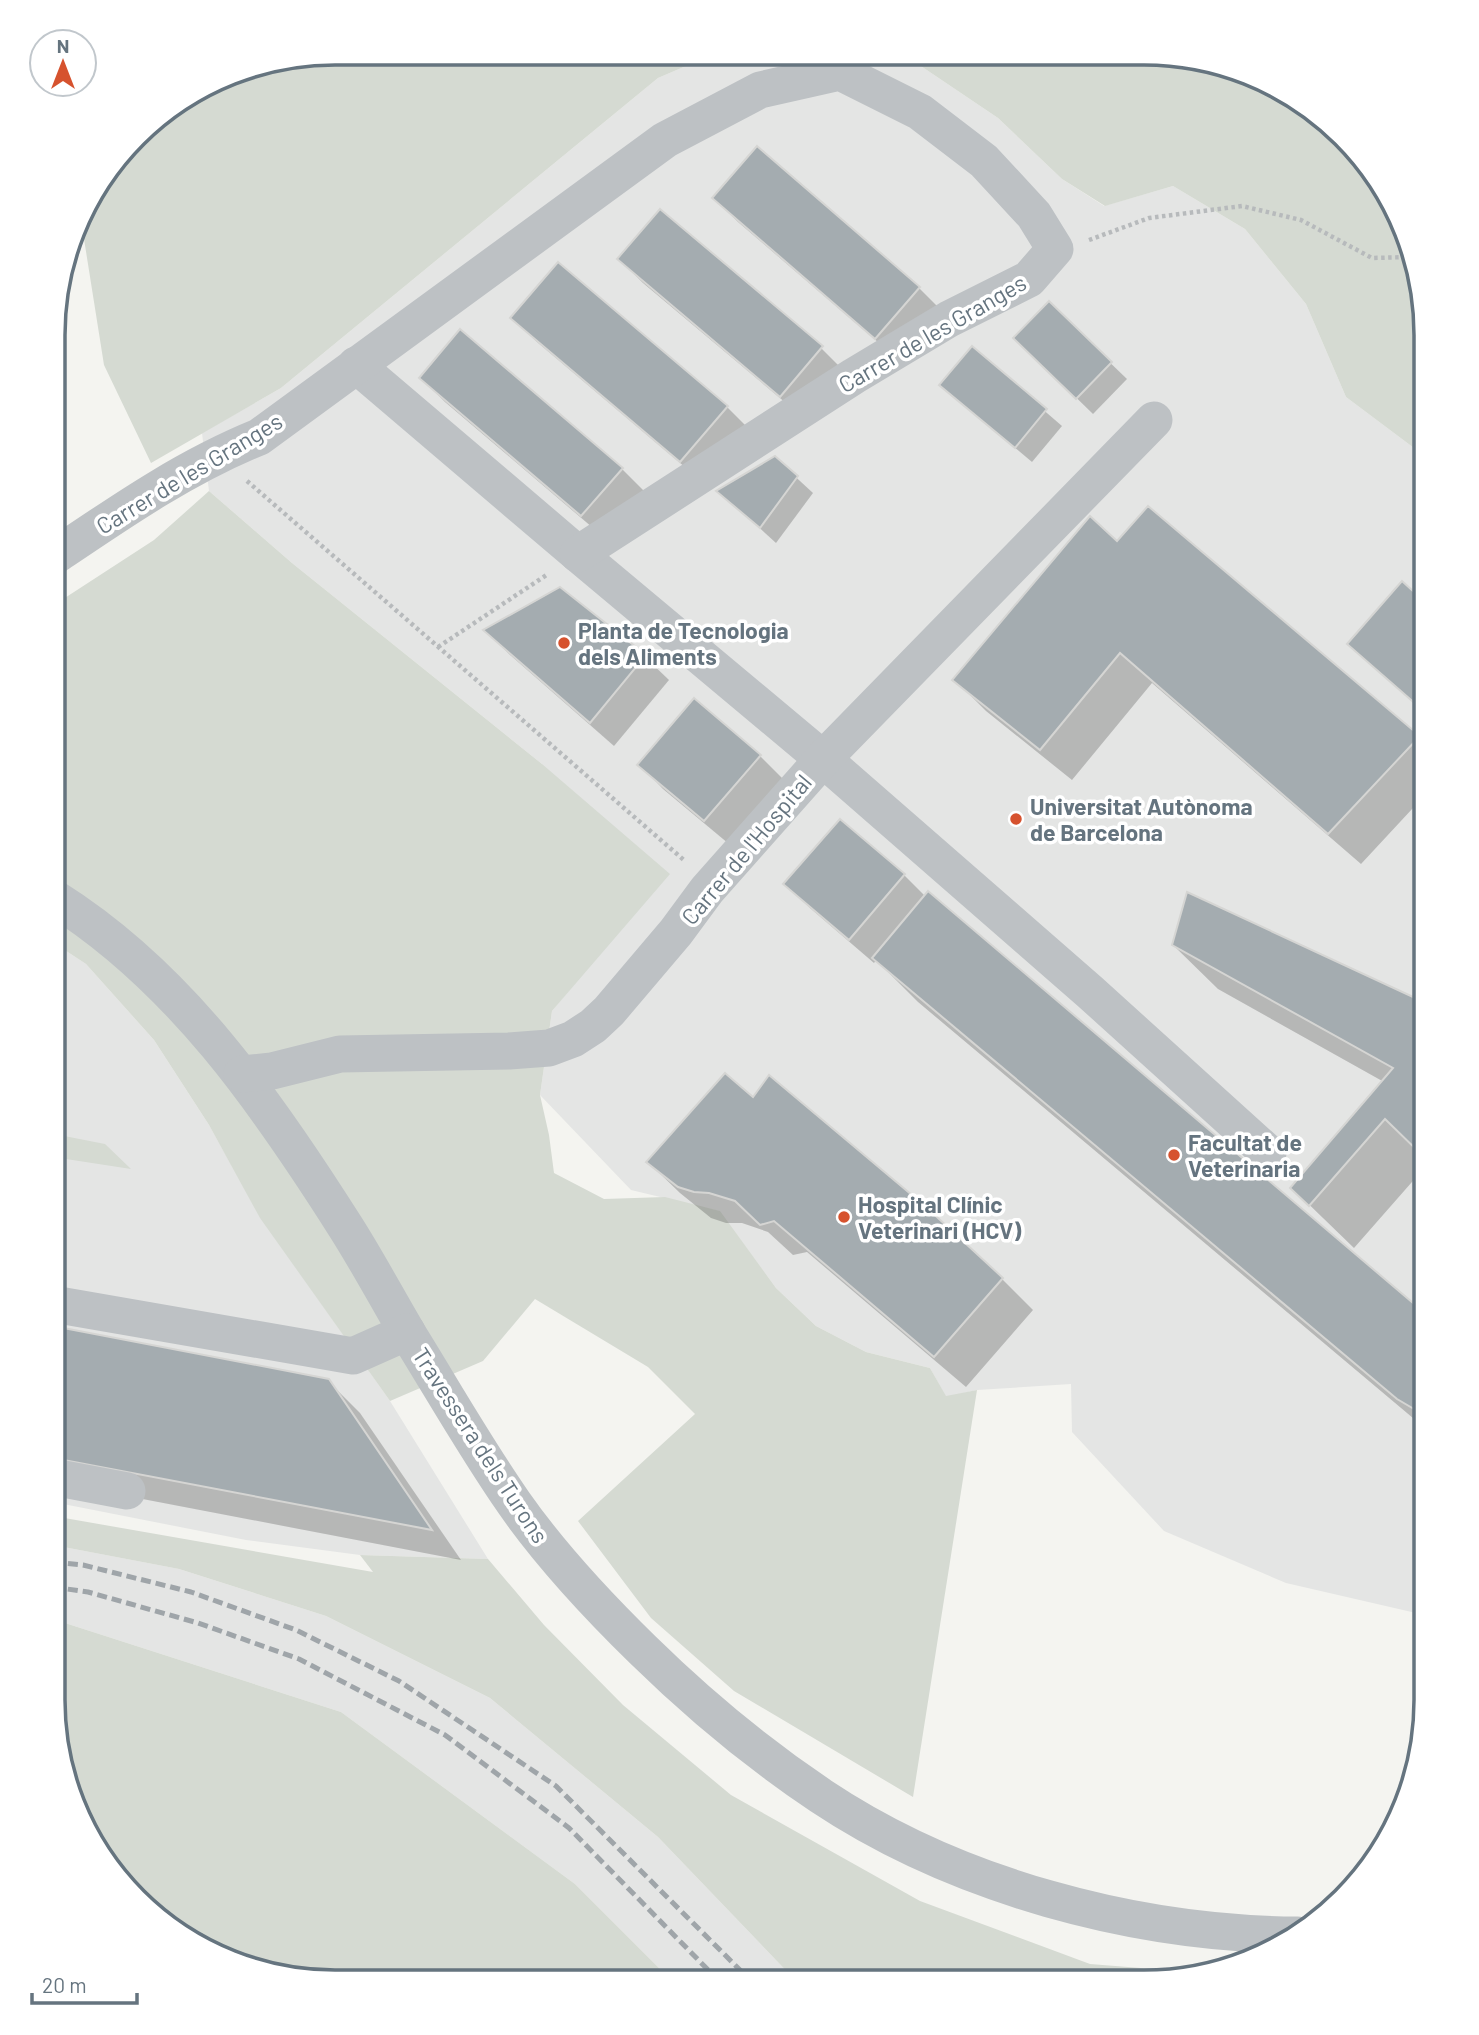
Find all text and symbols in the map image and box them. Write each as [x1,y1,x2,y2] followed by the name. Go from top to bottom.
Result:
[28,28,98,98] north arrow
[57,34,69,57] text: N
[833,268,1031,398] street label: Carrer de les Granges
[91,406,287,540] street label: Carrer de les Granges
[578,616,789,670] place label: Planta de Tecnologia dels Aliments
[556,635,572,651] marker: Planta de Tecnologia dels Aliments
[675,768,817,930] street label: Carrer de l'Hospital
[1030,792,1253,846] place label: Universitat Autònoma de Barcelona
[1008,811,1024,827] marker: Universitat Autònoma de Barcelona
[1188,1128,1302,1182] place label: Facultat de Veterinaria
[1166,1147,1182,1163] marker: Facultat de Veterinaria
[858,1190,1021,1244] place label: Hospital Clínic Veterinari (HCV)
[836,1209,852,1225] marker: Hospital Clínic Veterinari (HCV)
[407,1342,555,1548] street label: Travessera dels Turons
[32,1962,136,2006] scale bar
[42,1972,87,1997] text: 20 m

